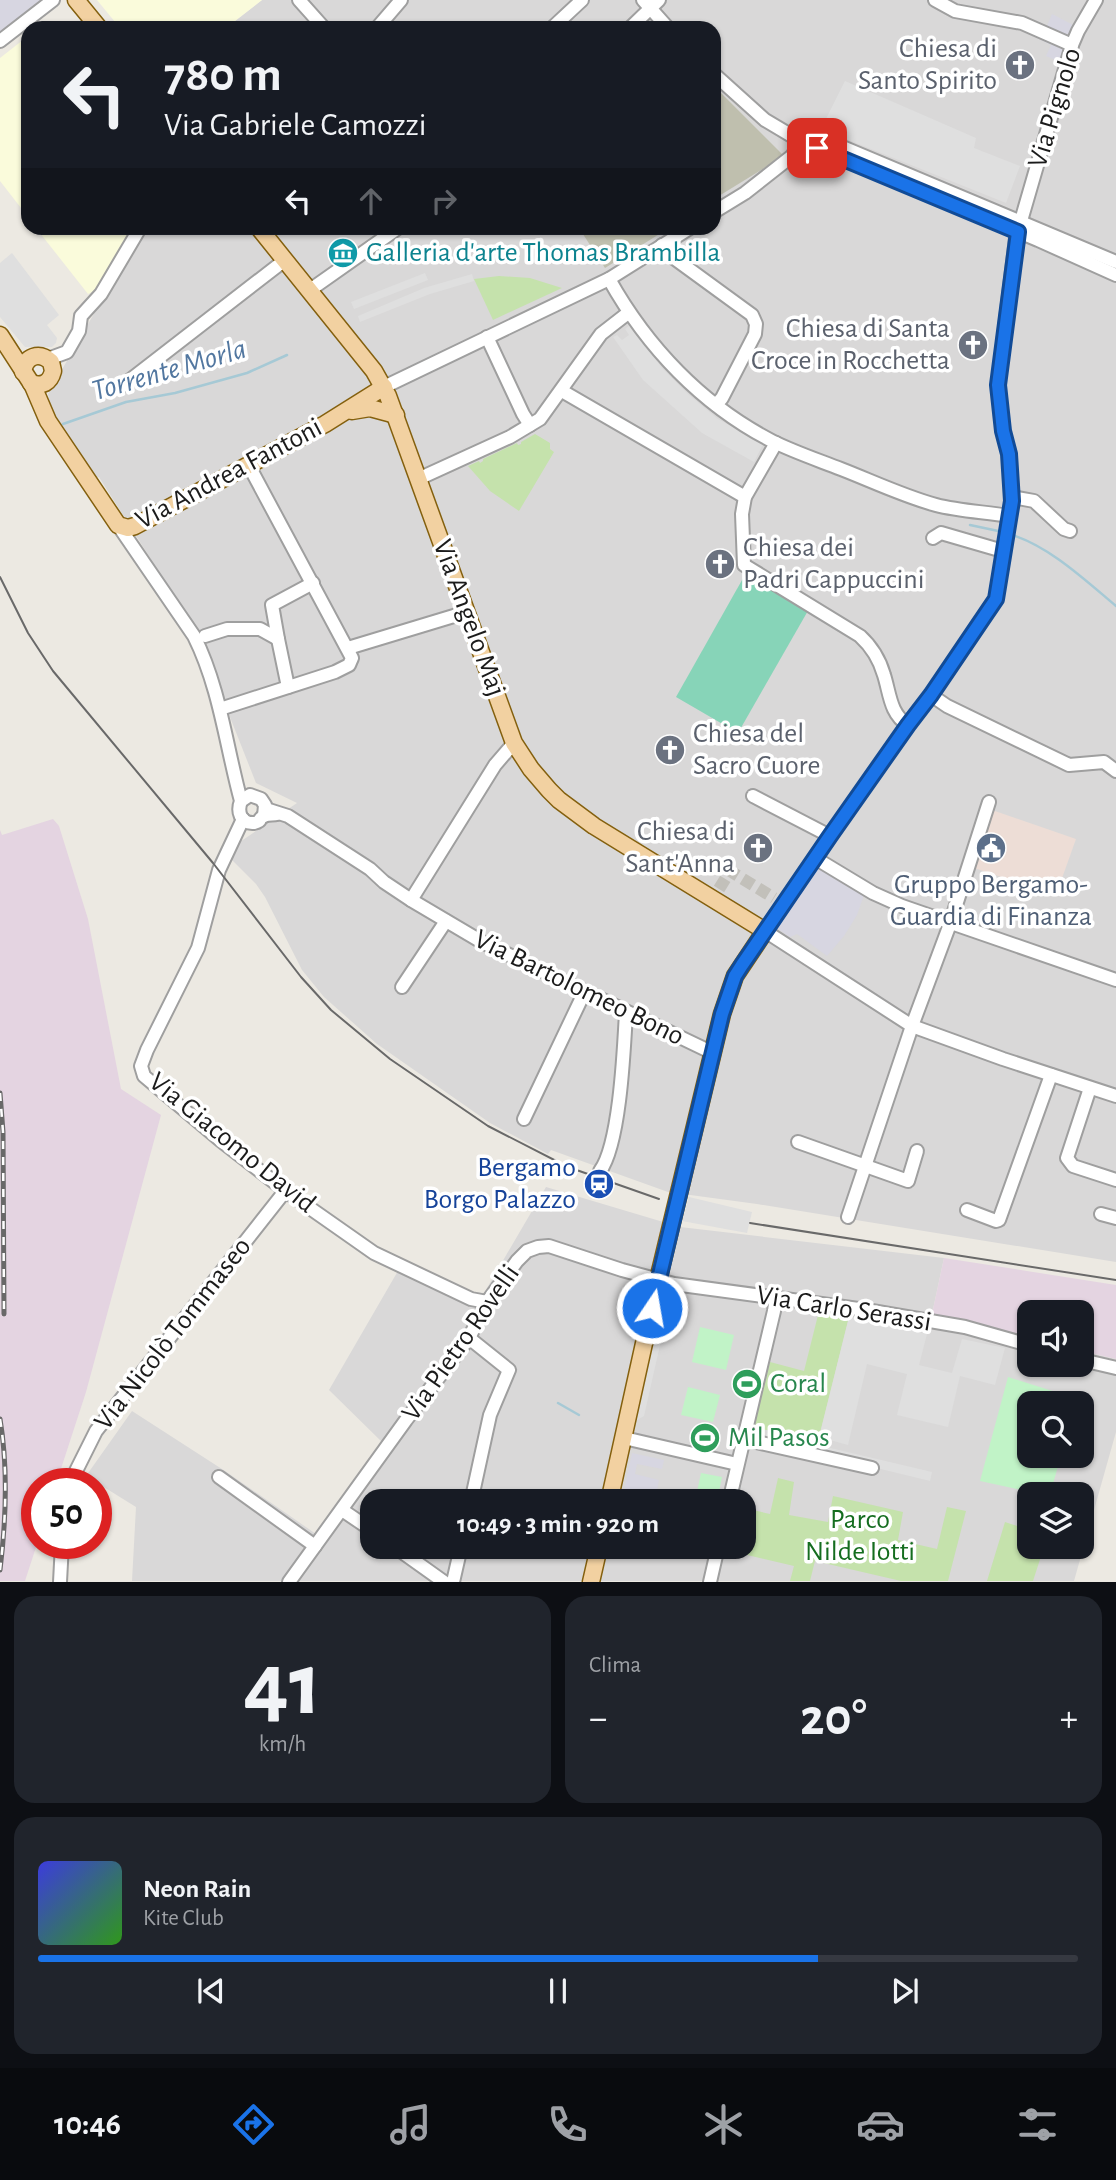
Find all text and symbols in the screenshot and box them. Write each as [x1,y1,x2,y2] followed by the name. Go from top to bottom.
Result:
[858,35,997,95] place label: Chiesa di Santo Spirito
[1023,45,1087,171] street label: Via Pignolo
[1003,48,1037,82] church icon: Chiesa di Santo Spirito
[49,49,140,140] icon: left
[164,51,282,100] text: 780 m
[164,109,427,141] text: Via Gabriele Camozzi
[787,118,847,178] pin
[798,129,836,167] icon: arrive
[279,182,317,220] icon: left
[352,182,390,220] icon: ahead
[425,182,463,220] icon: right
[326,236,360,270] museum icon: Galleria d'arte Thomas Brambilla
[366,239,721,267] place label: Galleria d'arte Thomas Brambilla
[751,315,950,375] place label: Chiesa di Santa Croce in Rocchetta
[956,328,990,362] church icon: Chiesa di Santa Croce in Rocchetta
[88,334,250,406] water label: Torrente Morla
[131,413,327,535] street label: Via Andrea Fantoni
[743,534,925,594] place label: Chiesa dei Padri Cappuccini
[428,536,510,700] street label: Via Angelo Maj
[703,547,737,581] church icon: Chiesa dei Padri Cappuccini
[693,720,820,780] place label: Chiesa del Sacro Cuore
[653,733,687,767] church icon: Chiesa del Sacro Cuore
[625,818,735,878] place label: Chiesa di Sant'Anna
[741,831,775,865] church icon: Chiesa di Sant'Anna
[974,831,1008,865] public building icon: Gruppo Bergamo- Guardia di Finanza
[890,871,1092,931] place label: Gruppo Bergamo- Guardia di Finanza
[470,925,688,1051] street label: Via Bartolomeo Bono
[143,1067,321,1219] street label: Via Giacomo David
[424,1154,576,1214] place label: Bergamo Borgo Palazzo
[582,1167,616,1201] station icon: Bergamo Borgo Palazzo
[89,1233,257,1435] street label: Via Nicolò Tommaseo
[397,1260,525,1426] street label: Via Pietro Rovelli
[615,1271,689,1345] position arrow
[755,1281,933,1337] street label: Via Carlo Serassi
[1017,1300,1094,1559] map controls
[1017,1300,1094,1377] button: sound
[730,1367,764,1401] sports icon: Coral
[770,1370,826,1398] place label: Coral
[1017,1391,1094,1468] button: search
[688,1421,722,1455] sports icon: Mil Pasos
[728,1424,830,1452] place label: Mil Pasos
[21,1468,112,1559] speed limit sign: 50
[1017,1482,1094,1559] button: layers
[805,1506,915,1566] park label: Parco Nilde Iotti
[457,1511,659,1537] text: 10:49 · 3 min · 920 m
[243,1640,322,1731] text: 41
[589,1654,641,1677] text: Clima
[800,1692,867,1744] text: 20°
[589,1700,607,1738] text: −
[1060,1700,1078,1738] text: +
[259,1733,306,1756] text: km/h
[143,1876,251,1902] text: Neon Rain
[143,1907,224,1930] text: Kite Club
[192,1972,230,2010] icon: previous
[539,1972,577,2010] icon: pause
[886,1972,924,2010] icon: next
[229,2100,278,2149] icon: directions
[386,2100,435,2149] icon: music
[543,2100,592,2149] icon: phone
[699,2100,748,2149] icon: climate
[856,2100,905,2149] icon: car
[1013,2100,1062,2149] icon: filters
[54,2108,121,2140] text: 10:46

